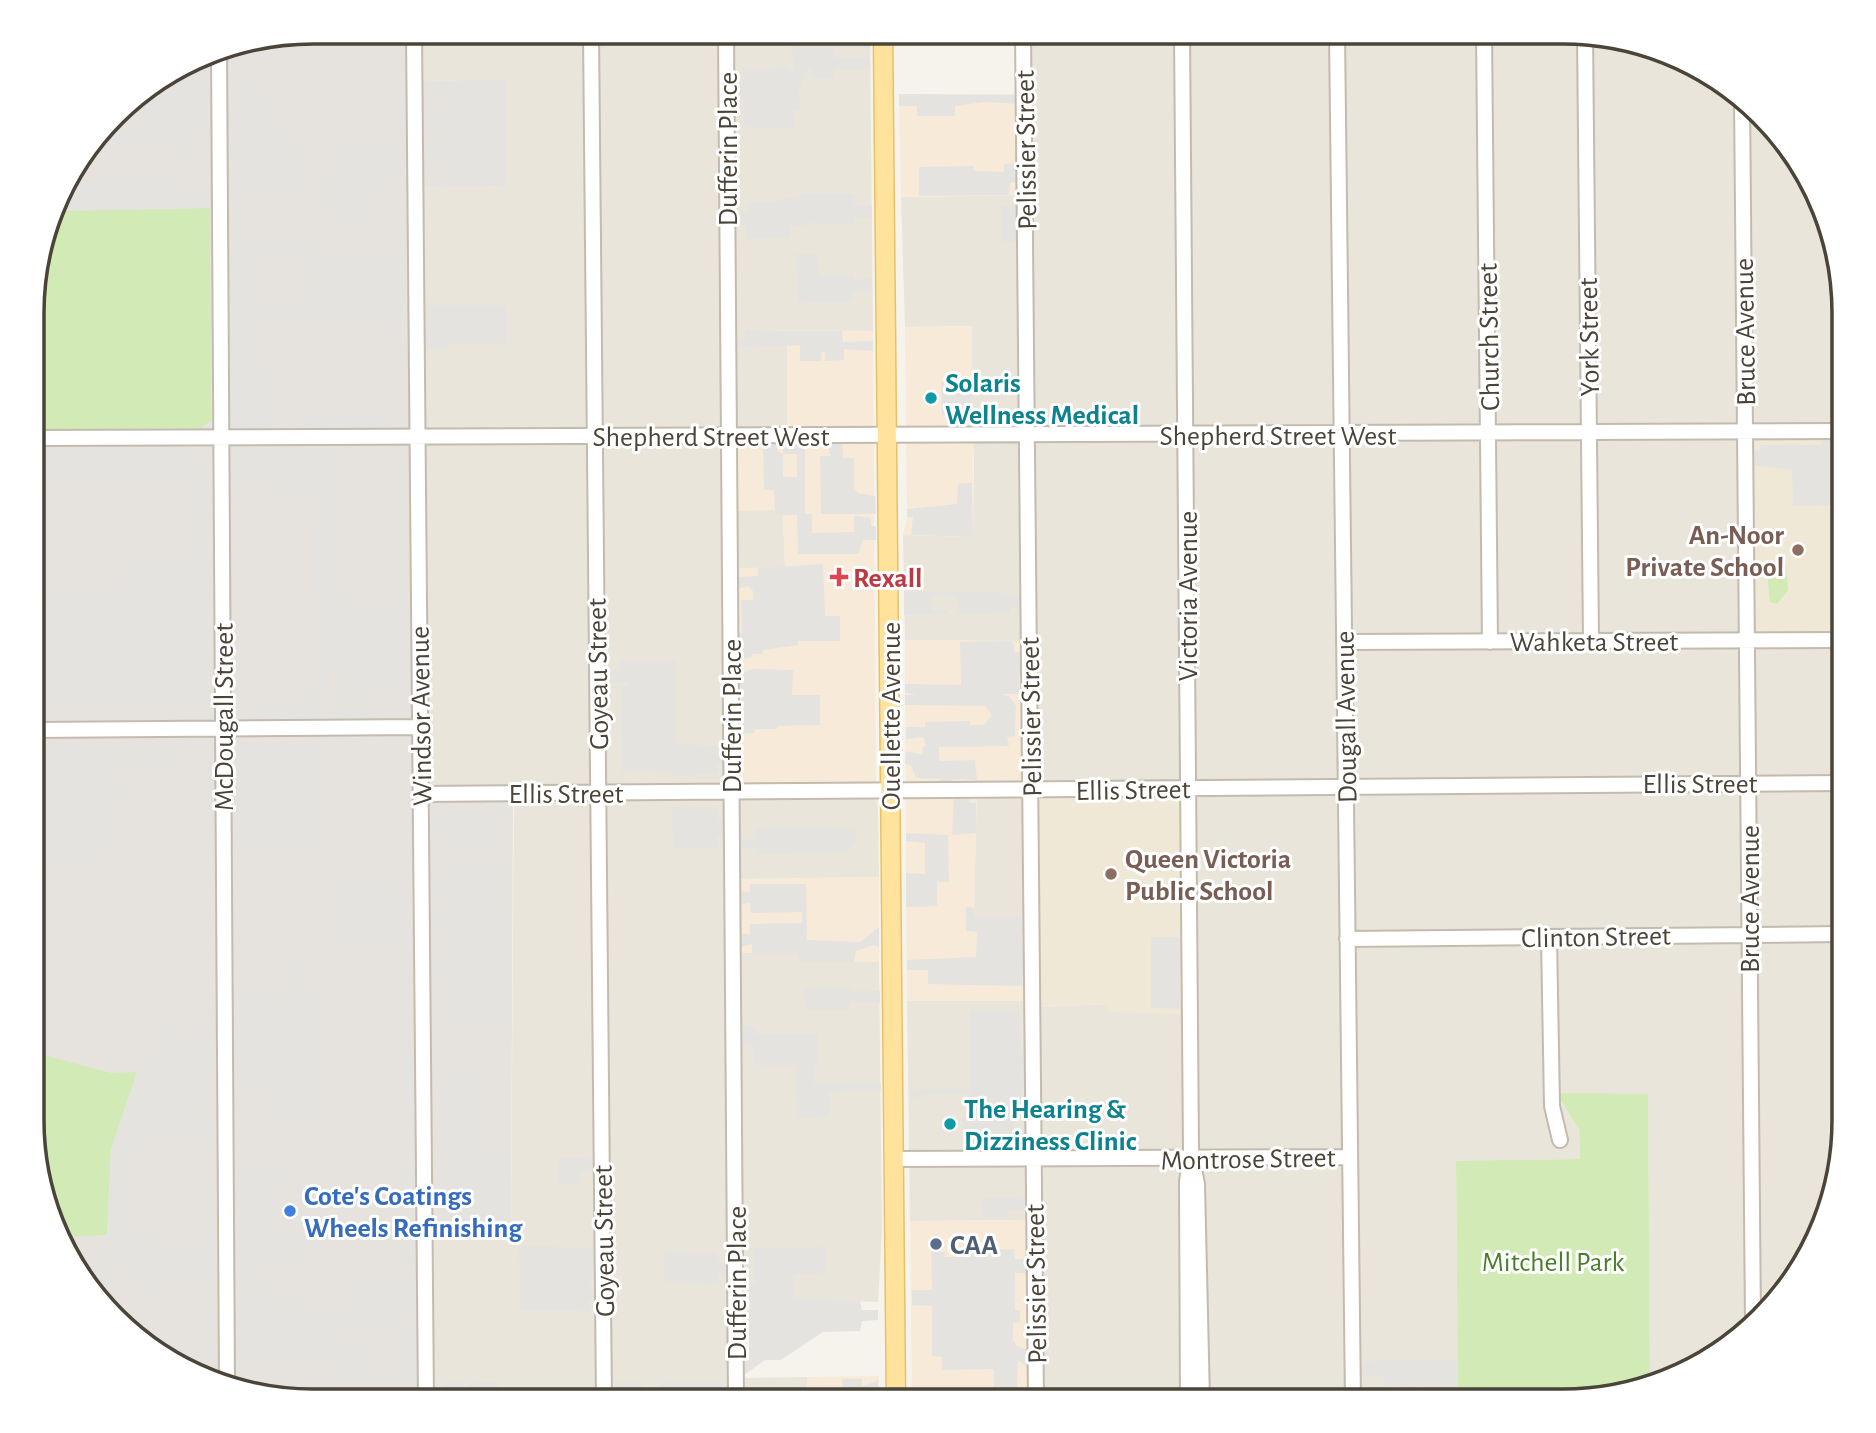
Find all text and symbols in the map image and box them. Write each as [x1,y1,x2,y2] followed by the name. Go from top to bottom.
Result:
[1012,70,1042,230] street label: Pelissier Street
[715,72,743,226] street label: Dufferin Place
[1731,258,1761,406] street label: Bruce Avenue
[1475,263,1505,411] street label: Church Street
[1575,277,1605,397] street label: York Street
[945,370,1139,430] place label: Solaris Wellness Medical
[923,390,939,406] marker: Solaris Wellness Medical
[1160,423,1396,451] street label: Shepherd Street West
[593,424,829,452] street label: Shepherd Street West
[1175,511,1203,681] street label: Victoria Avenue
[1625,522,1784,582] place label: An-Noor Private School
[1790,542,1806,558] marker: An-Noor Private School
[853,565,922,593] place label: Rexall
[831,569,847,585] marker: Rexall
[584,598,614,750] street label: Goyeau Street
[878,622,906,810] street label: Ouellette Avenue
[211,623,239,811] street label: McDougall Street
[406,626,438,806] street label: Windsor Avenue
[1510,629,1678,657] street label: Wahketa Street
[1331,631,1363,803] street label: Dougall Avenue
[1017,637,1047,797] street label: Pelissier Street
[719,639,747,793] street label: Dufferin Place
[1643,771,1758,799] street label: Ellis Street
[1075,776,1191,806] street label: Ellis Street
[509,781,624,809] street label: Ellis Street
[1737,825,1765,973] street label: Bruce Avenue
[1125,846,1291,906] place label: Queen Victoria Public School
[1103,866,1119,882] marker: Queen Victoria Public School
[1521,923,1671,953] street label: Clinton Street
[964,1096,1137,1156] place label: The Hearing & Dizziness Clinic
[942,1116,958,1132] marker: The Hearing & Dizziness Clinic
[1160,1144,1336,1176] street label: Montrose Street
[590,1165,620,1317] street label: Goyeau Street
[304,1183,523,1243] place label: Cote's Coatings Wheels Refinishing
[282,1203,298,1219] marker: Cote's Coatings Wheels Refinishing
[1022,1204,1052,1364] street label: Pelissier Street
[724,1206,752,1360] street label: Dufferin Place
[950,1232,998,1260] place label: CAA
[928,1236,944,1252] marker: CAA
[1482,1249,1624,1277] park label: Mitchell Park

